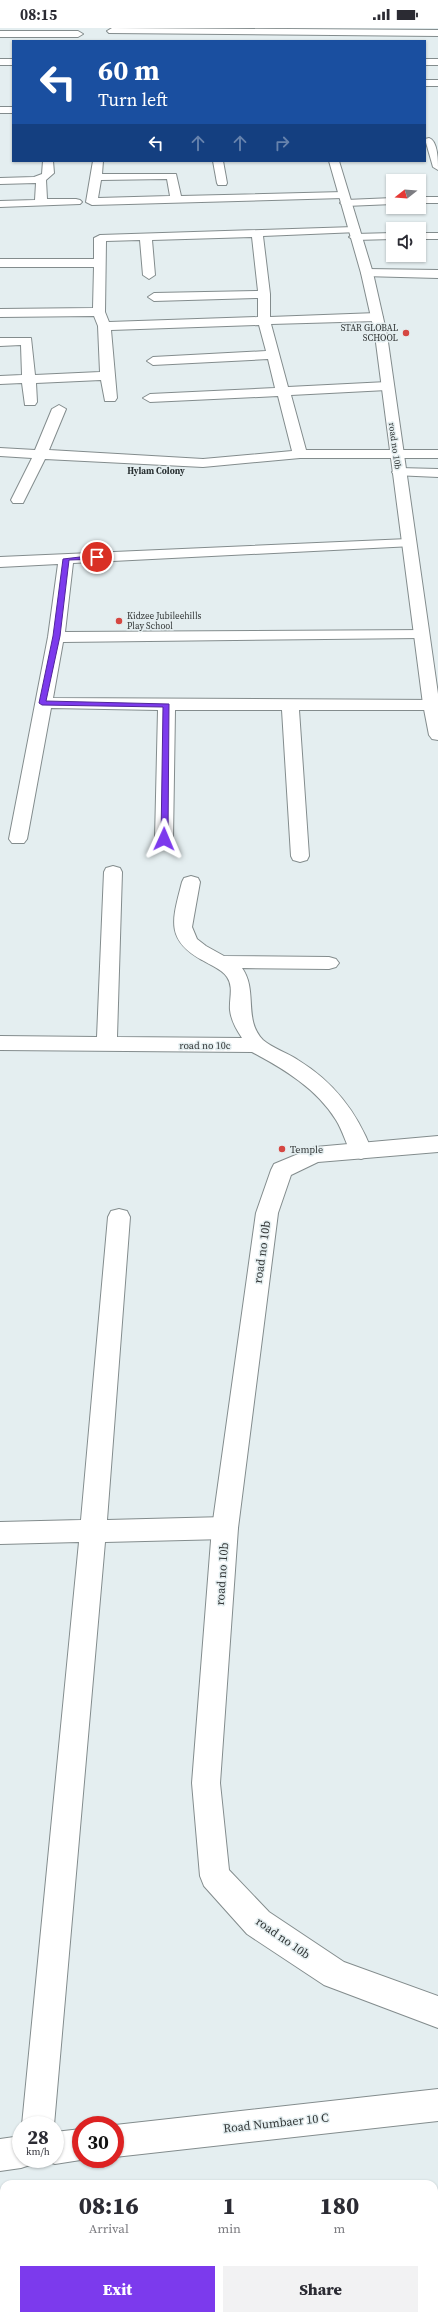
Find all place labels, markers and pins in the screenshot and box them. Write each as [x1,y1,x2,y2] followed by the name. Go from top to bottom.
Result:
[341,322,398,344] place label: STAR GLOBAL SCHOOL
[401,328,411,338] marker: STAR GLOBAL SCHOOL
[80,540,114,574] pin
[127,610,202,632] place label: Kidzee Jubileehills Play School
[114,616,124,626] marker: Kidzee Jubileehills Play School
[290,1143,323,1156] place label: Temple
[277,1144,287,1154] marker: Temple

